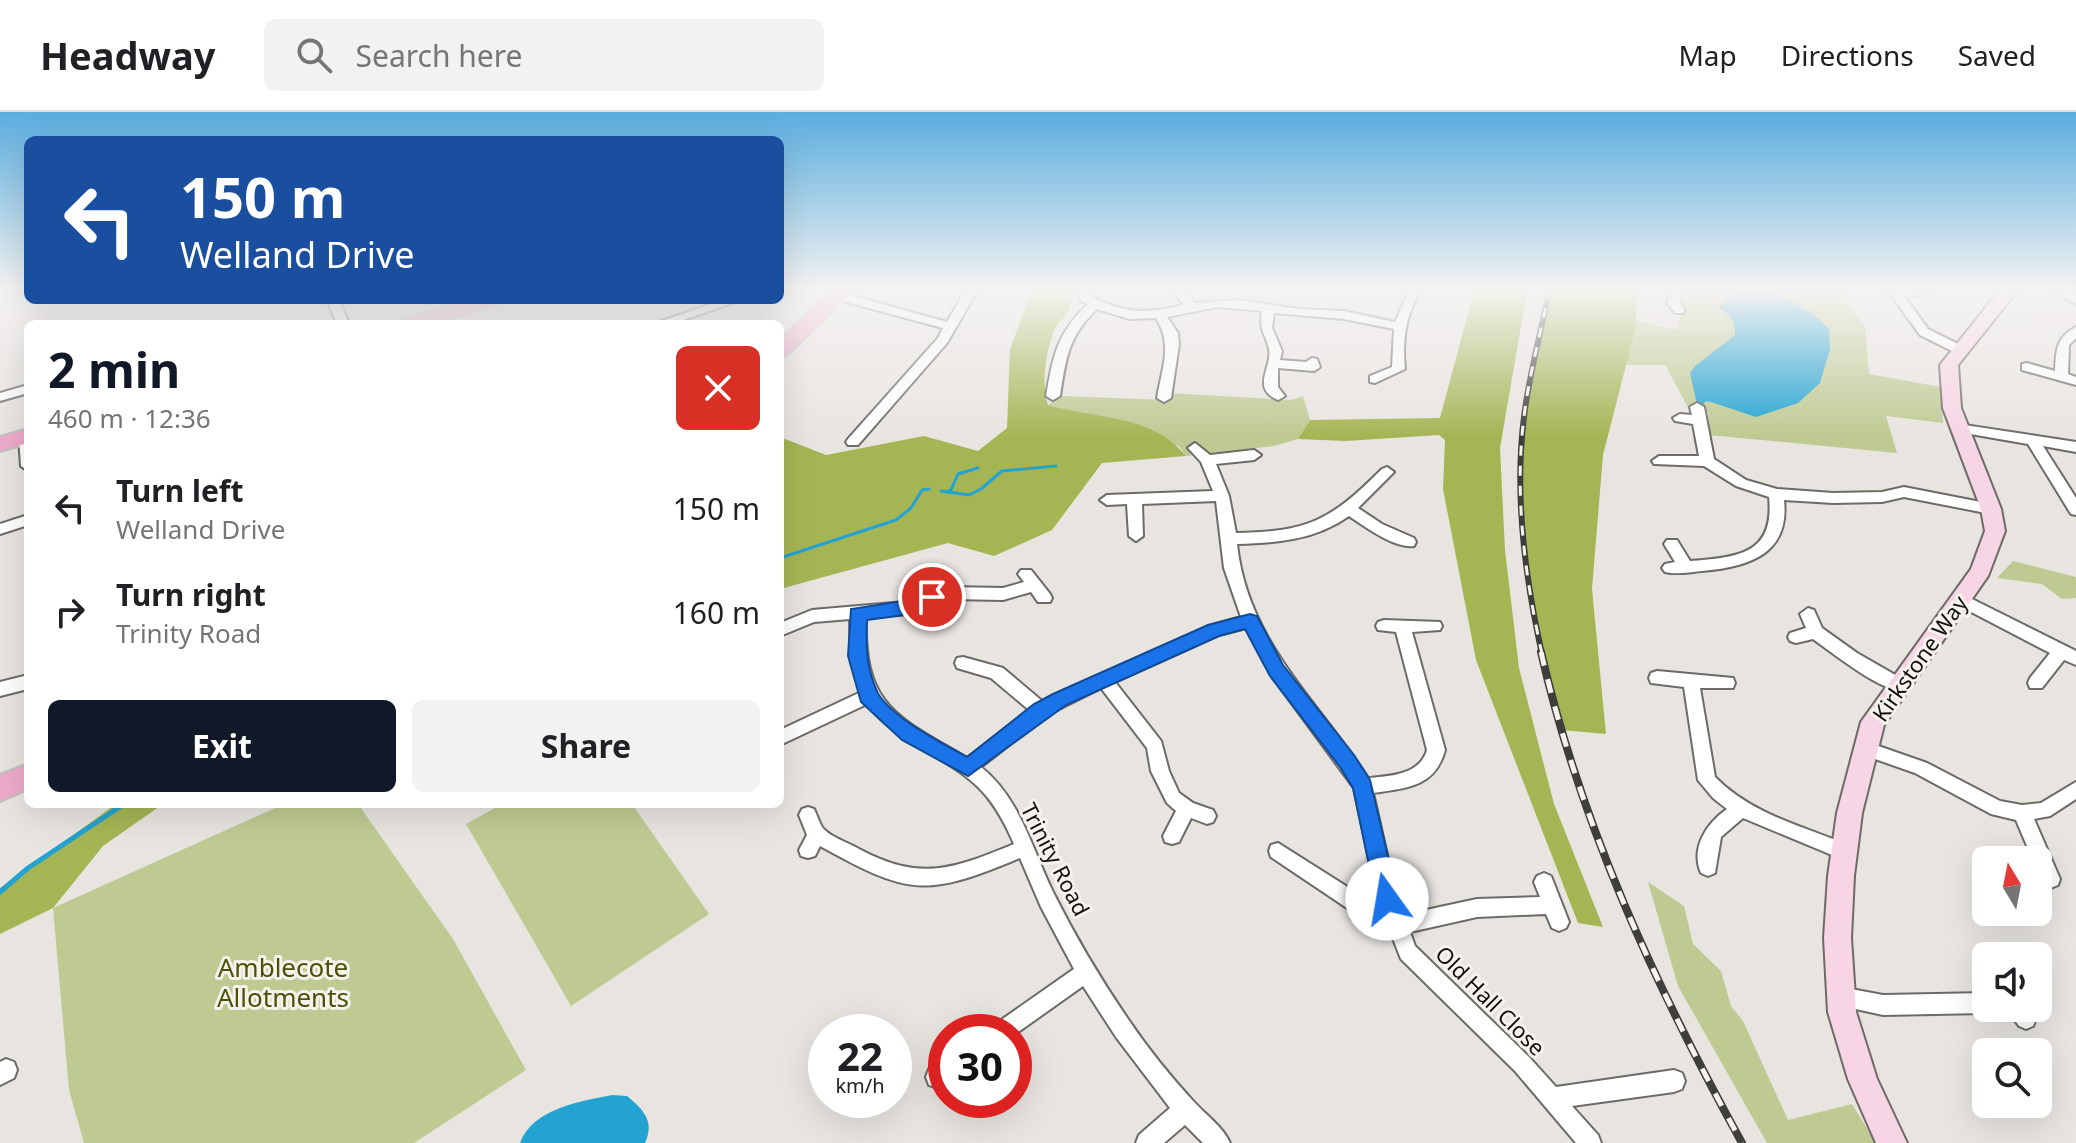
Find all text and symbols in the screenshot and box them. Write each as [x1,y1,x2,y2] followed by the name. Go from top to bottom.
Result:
[264,19,824,91] search box
[40,29,216,81] text: Headway
[292,33,336,77] icon: search
[356,35,522,76] text: Search here
[1678,36,1737,74] text: Map
[1781,36,1914,74] text: Directions
[1958,36,2036,74] text: Saved
[180,158,345,234] text: 150 m
[48,168,152,272] icon: left
[180,230,415,279] text: Welland Drive
[48,337,180,402] text: 2 min
[676,346,760,430] button: close
[48,400,211,436] text: 460 m · 12:36
[116,470,244,511] text: Turn left
[48,486,92,530] icon: left
[673,488,760,529] text: 150 m
[116,511,285,547] text: Welland Drive
[898,563,966,631] pin
[116,574,266,615] text: Turn right
[910,575,954,619] icon: arrive
[1864,588,1974,727] street label: Kirkstone Way
[48,590,92,634] icon: right
[673,592,760,633] text: 160 m
[116,615,261,651] text: Trinity Road
[48,700,396,792] button: Exit
[412,700,760,792] button: Share
[1015,797,1097,921] street label: Trinity Road
[1972,846,2052,926] north arrow
[1972,846,2052,1118] map controls
[1345,857,1429,941] position arrow
[1430,939,1552,1061] street label: Old Hall Close
[1972,942,2052,1022] button: sound
[217,949,349,1015] park label: Amblecote Allotments
[928,1014,1032,1118] speed limit sign: 30
[837,1028,883,1083] text: 22
[1972,1038,2052,1118] button: search
[835,1072,885,1099] text: km/h

